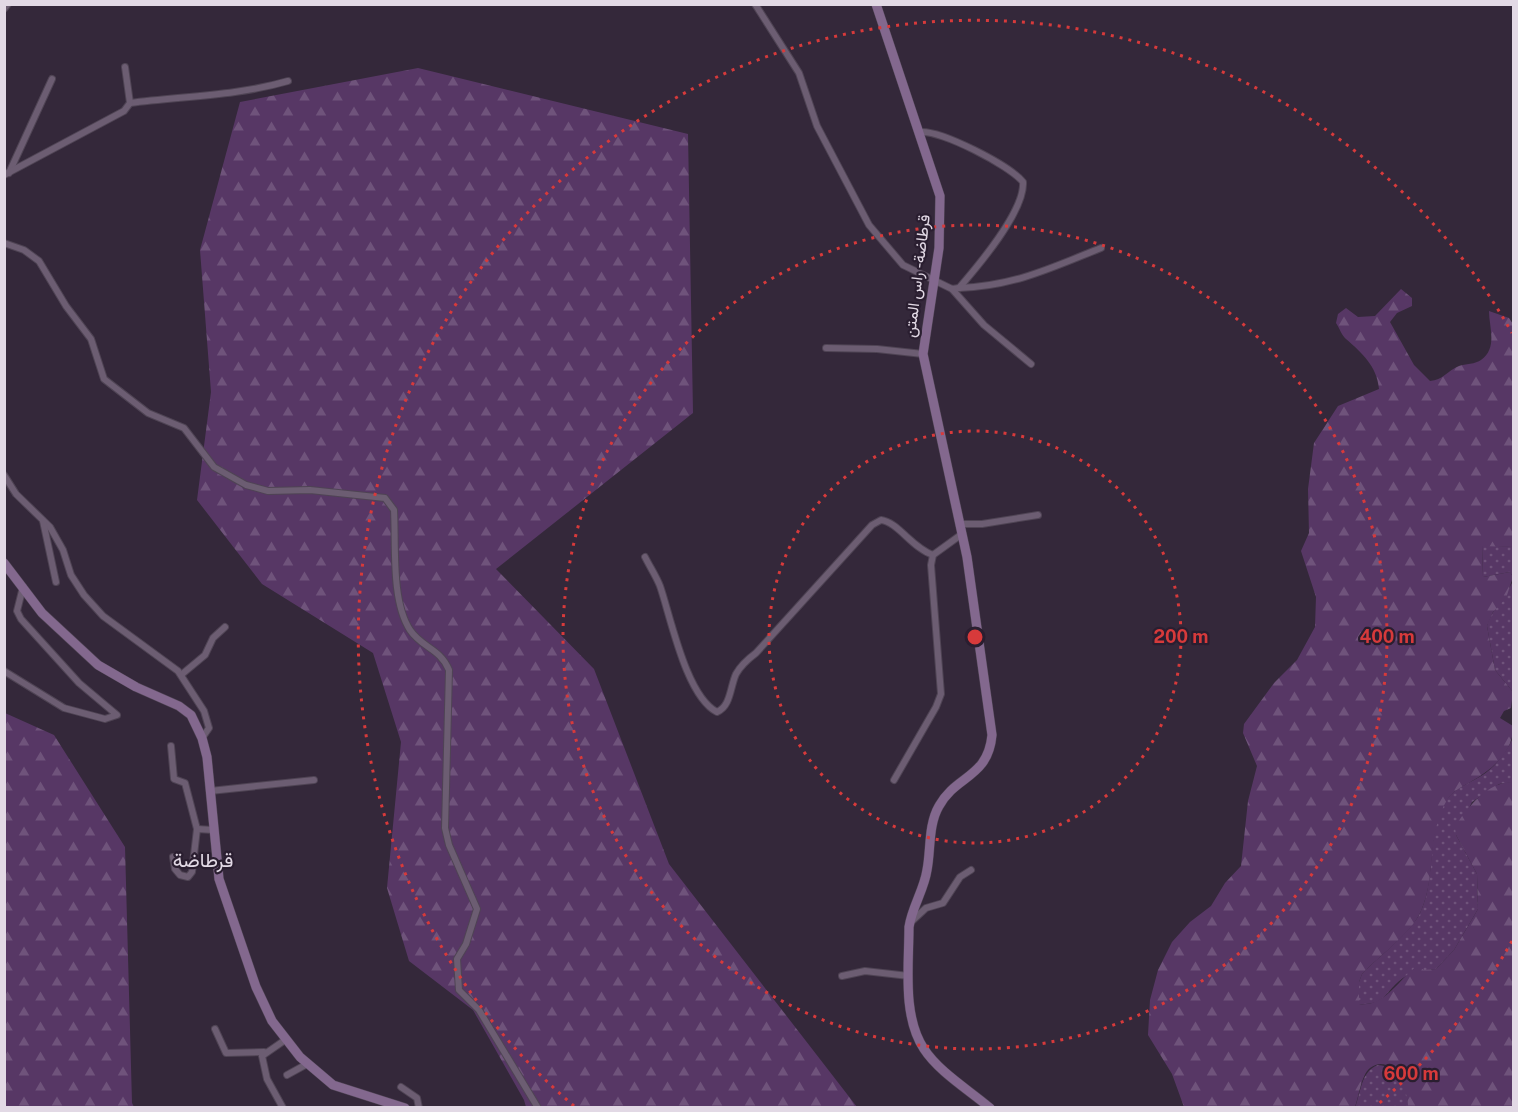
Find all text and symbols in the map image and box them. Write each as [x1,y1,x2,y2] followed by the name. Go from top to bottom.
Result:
[900,214,935,339] street label: قرطاضة - راس المتن
[1154,626,1208,647] text: 200 m
[1359,626,1415,647] text: 400 m
[965,627,985,647] centre of rings
[173,848,233,873] district label: قرطاضة
[1383,1063,1439,1084] text: 600 m

